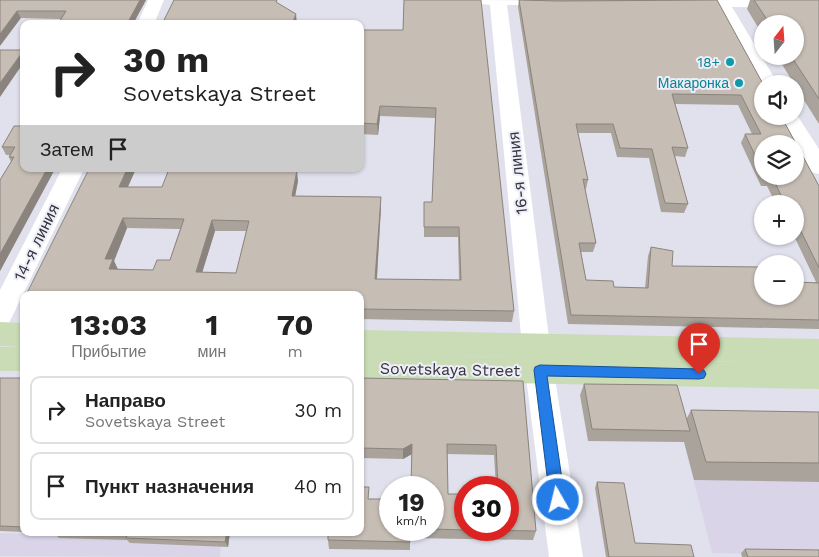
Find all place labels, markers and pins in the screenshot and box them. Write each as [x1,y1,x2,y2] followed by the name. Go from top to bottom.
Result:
[697,54,720,70] place label: 18+
[724,56,736,68] marker: 18+
[658,75,729,91] place label: Макаронка
[733,77,745,89] marker: Макаронка
[678,323,720,374] pin

